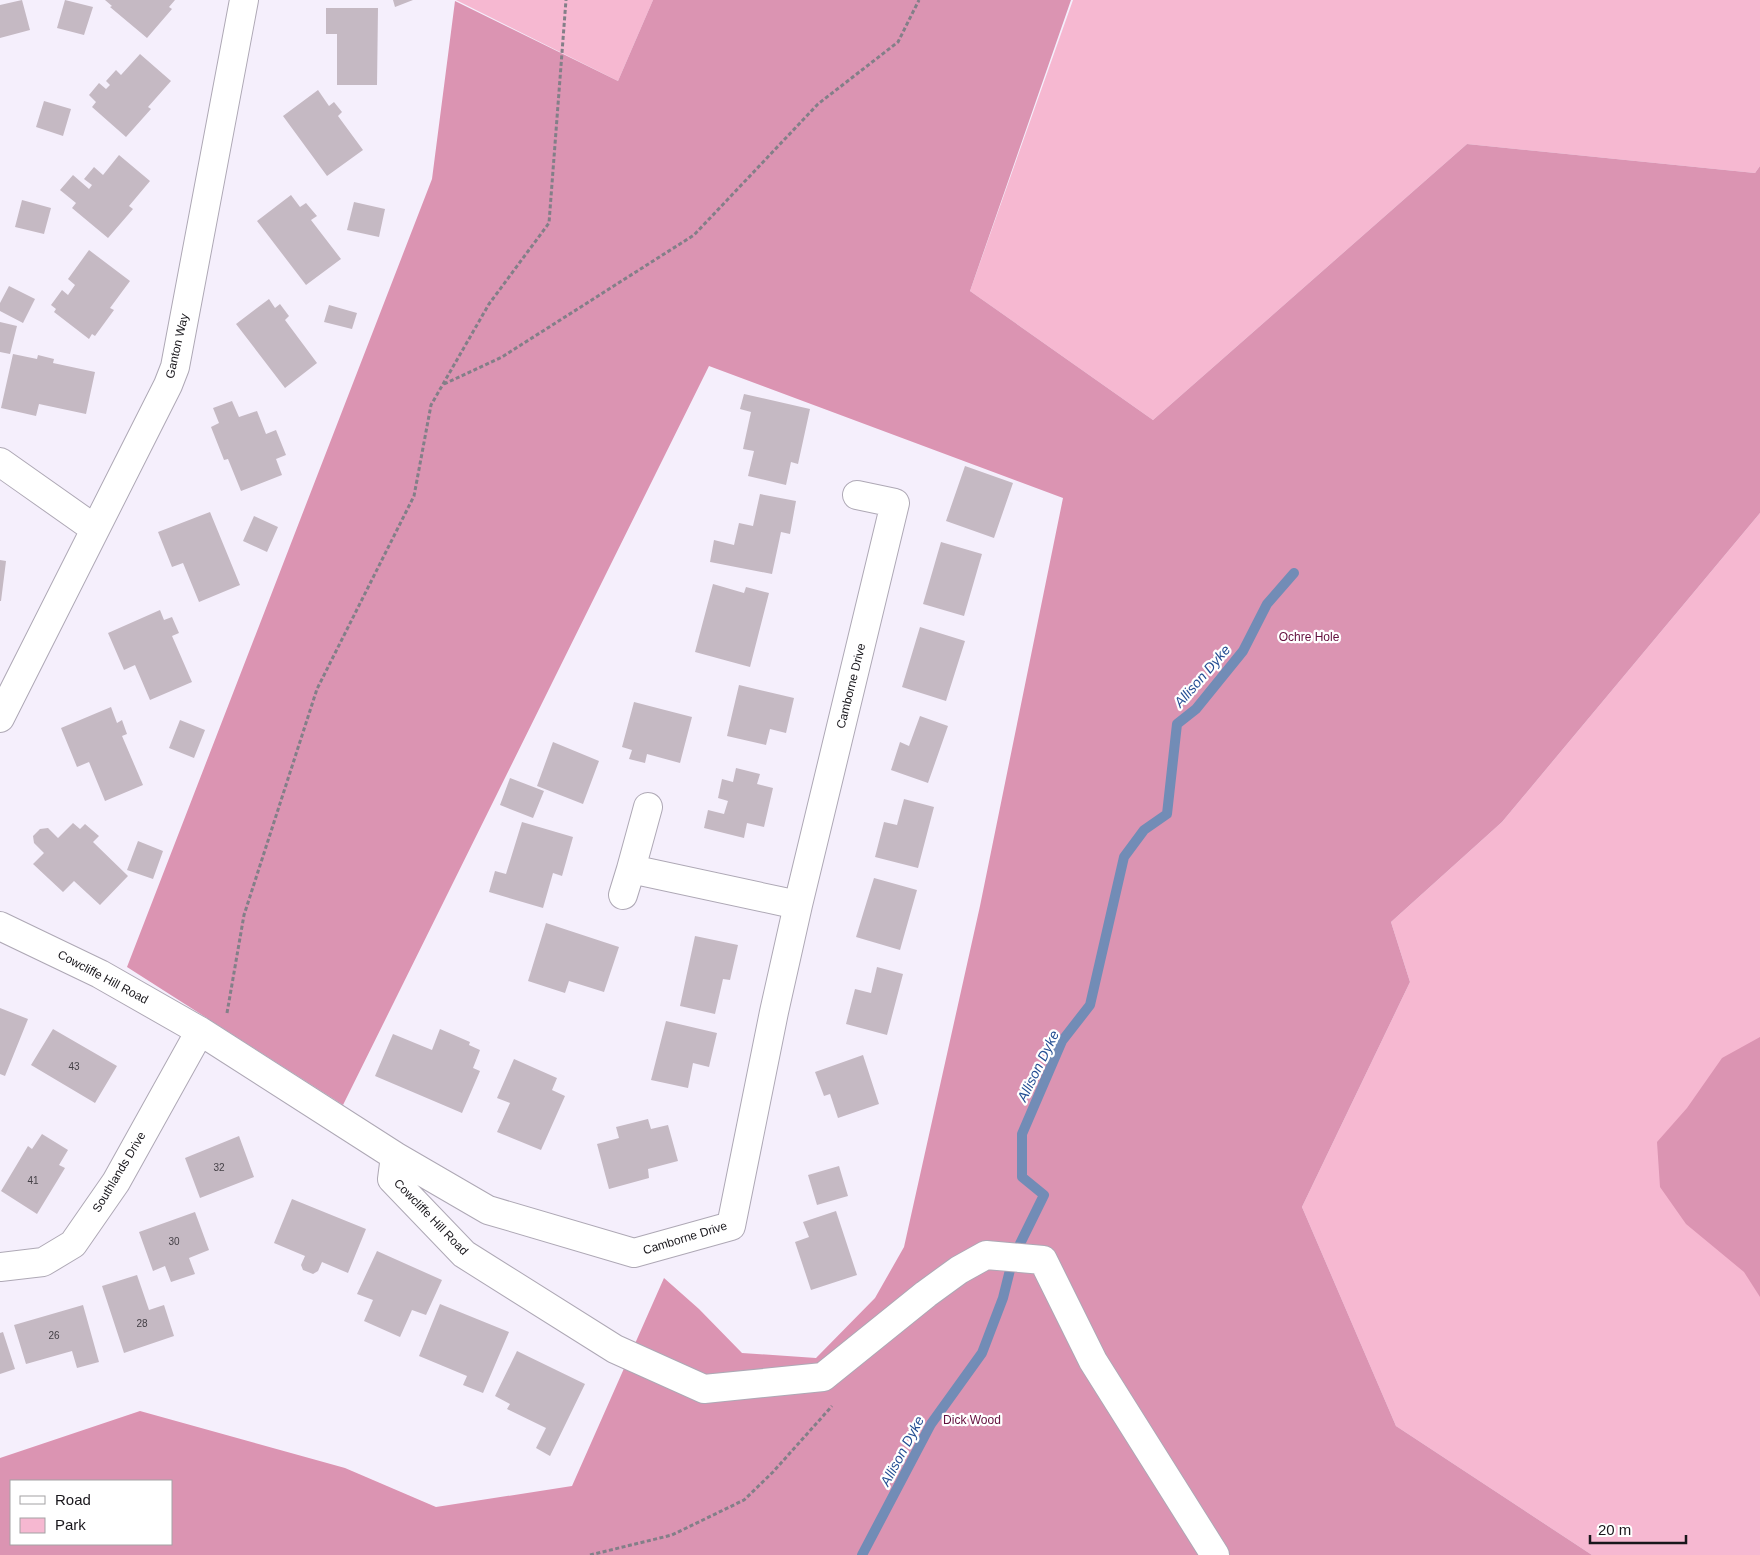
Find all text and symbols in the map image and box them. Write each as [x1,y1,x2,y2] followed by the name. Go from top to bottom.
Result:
[163,312,191,380] street label: Ganton Way
[1279,630,1340,644] park label: Ochre Hole
[834,642,868,730] street label: Camborne Drive
[1170,642,1233,711] water label: Allison Dyke
[55,947,151,1007] street label: Cowcliffe Hill Road
[1013,1028,1062,1105] water label: Allison Dyke
[68,1061,80,1072] house number: 43
[89,1129,149,1215] street label: Southlands Drive
[213,1162,225,1173] house number: 32
[27,1175,39,1186] house number: 41
[391,1176,471,1258] street label: Cowcliffe Hill Road
[641,1218,729,1257] street label: Camborne Drive
[168,1236,180,1247] house number: 30
[136,1318,148,1329] house number: 28
[48,1330,60,1341] house number: 26
[876,1413,927,1490] water label: Allison Dyke
[943,1413,1001,1427] park label: Dick Wood
[10,1480,172,1545] legend
[55,1491,91,1508] text: Road
[1590,1512,1686,1544] scale bar
[55,1516,86,1533] text: Park
[1598,1521,1631,1538] text: 20 m

